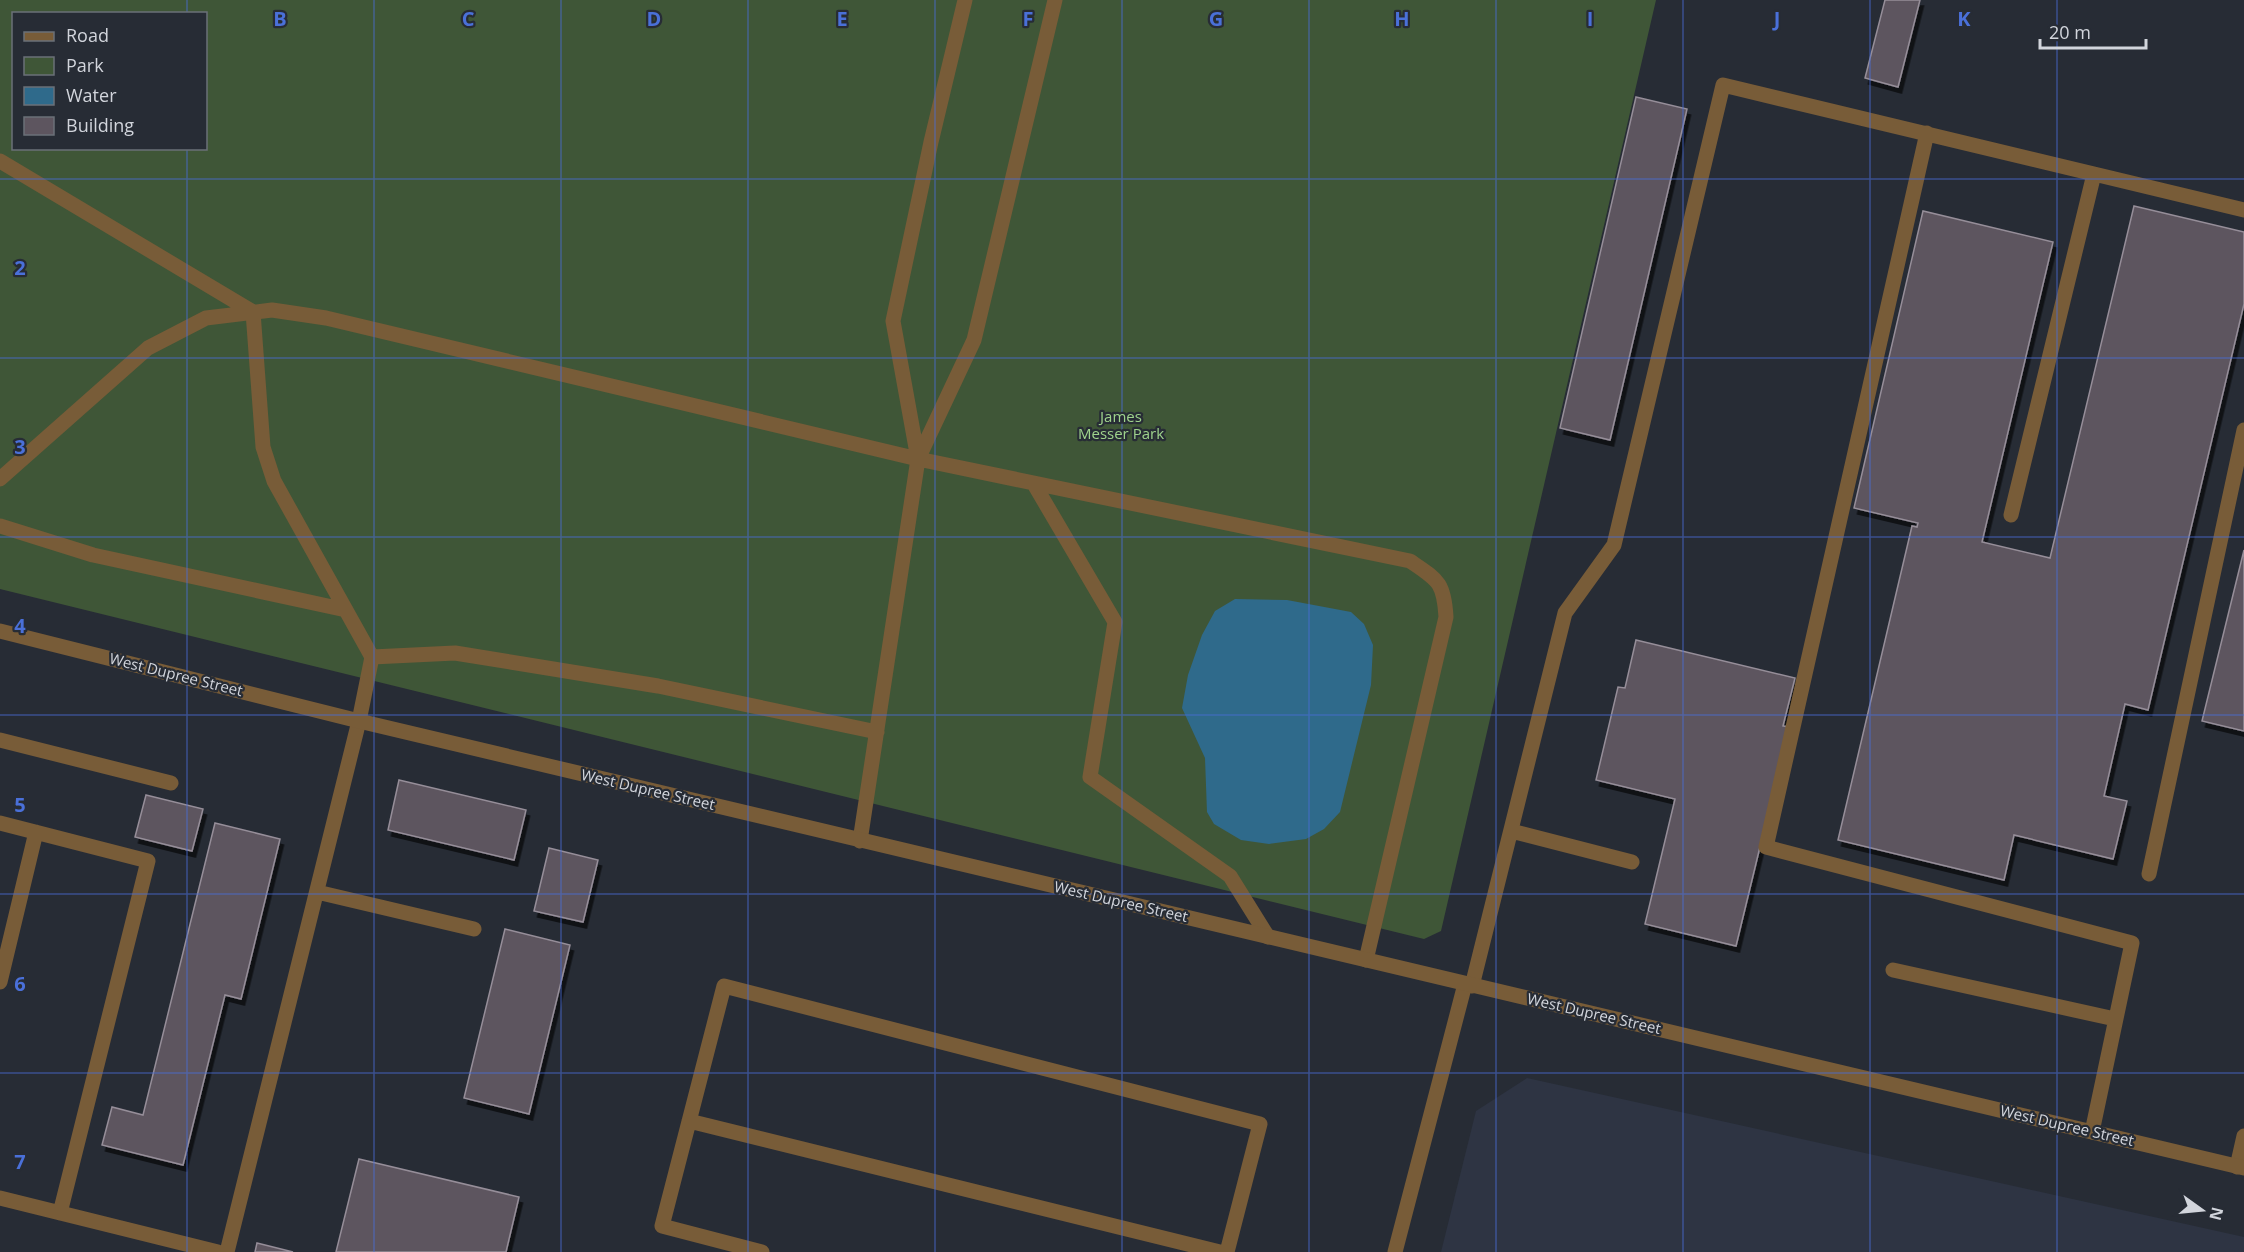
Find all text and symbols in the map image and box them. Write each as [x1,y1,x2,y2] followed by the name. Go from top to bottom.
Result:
[273,5,287,32] text: B
[462,5,475,32] text: C
[647,5,661,32] text: D
[836,5,848,32] text: E
[1023,5,1033,32] text: F
[1209,5,1223,32] text: G
[1394,5,1410,32] text: H
[1587,5,1593,32] text: I
[1772,5,1780,32] text: J
[1957,5,1971,32] text: K
[12,12,207,150] legend
[2040,12,2146,50] scale bar
[2049,20,2091,44] text: 20 m
[66,23,109,47] text: Road
[66,53,104,77] text: Park
[66,83,117,107] text: Water
[66,113,134,137] text: Building
[14,254,26,281] text: 2
[1078,406,1164,443] park label: James Messer Park
[14,433,26,460] text: 3
[14,612,26,639] text: 4
[108,648,245,700] street label: West Dupree Street
[579,764,717,814] street label: West Dupree Street
[14,791,26,818] text: 5
[1052,876,1190,926] street label: West Dupree Street
[14,970,26,997] text: 6
[1525,988,1663,1038] street label: West Dupree Street
[1998,1100,2136,1150] street label: West Dupree Street
[14,1148,26,1175] text: 7
[2172,1180,2232,1240] north arrow
[2204,1205,2229,1223] text: N

